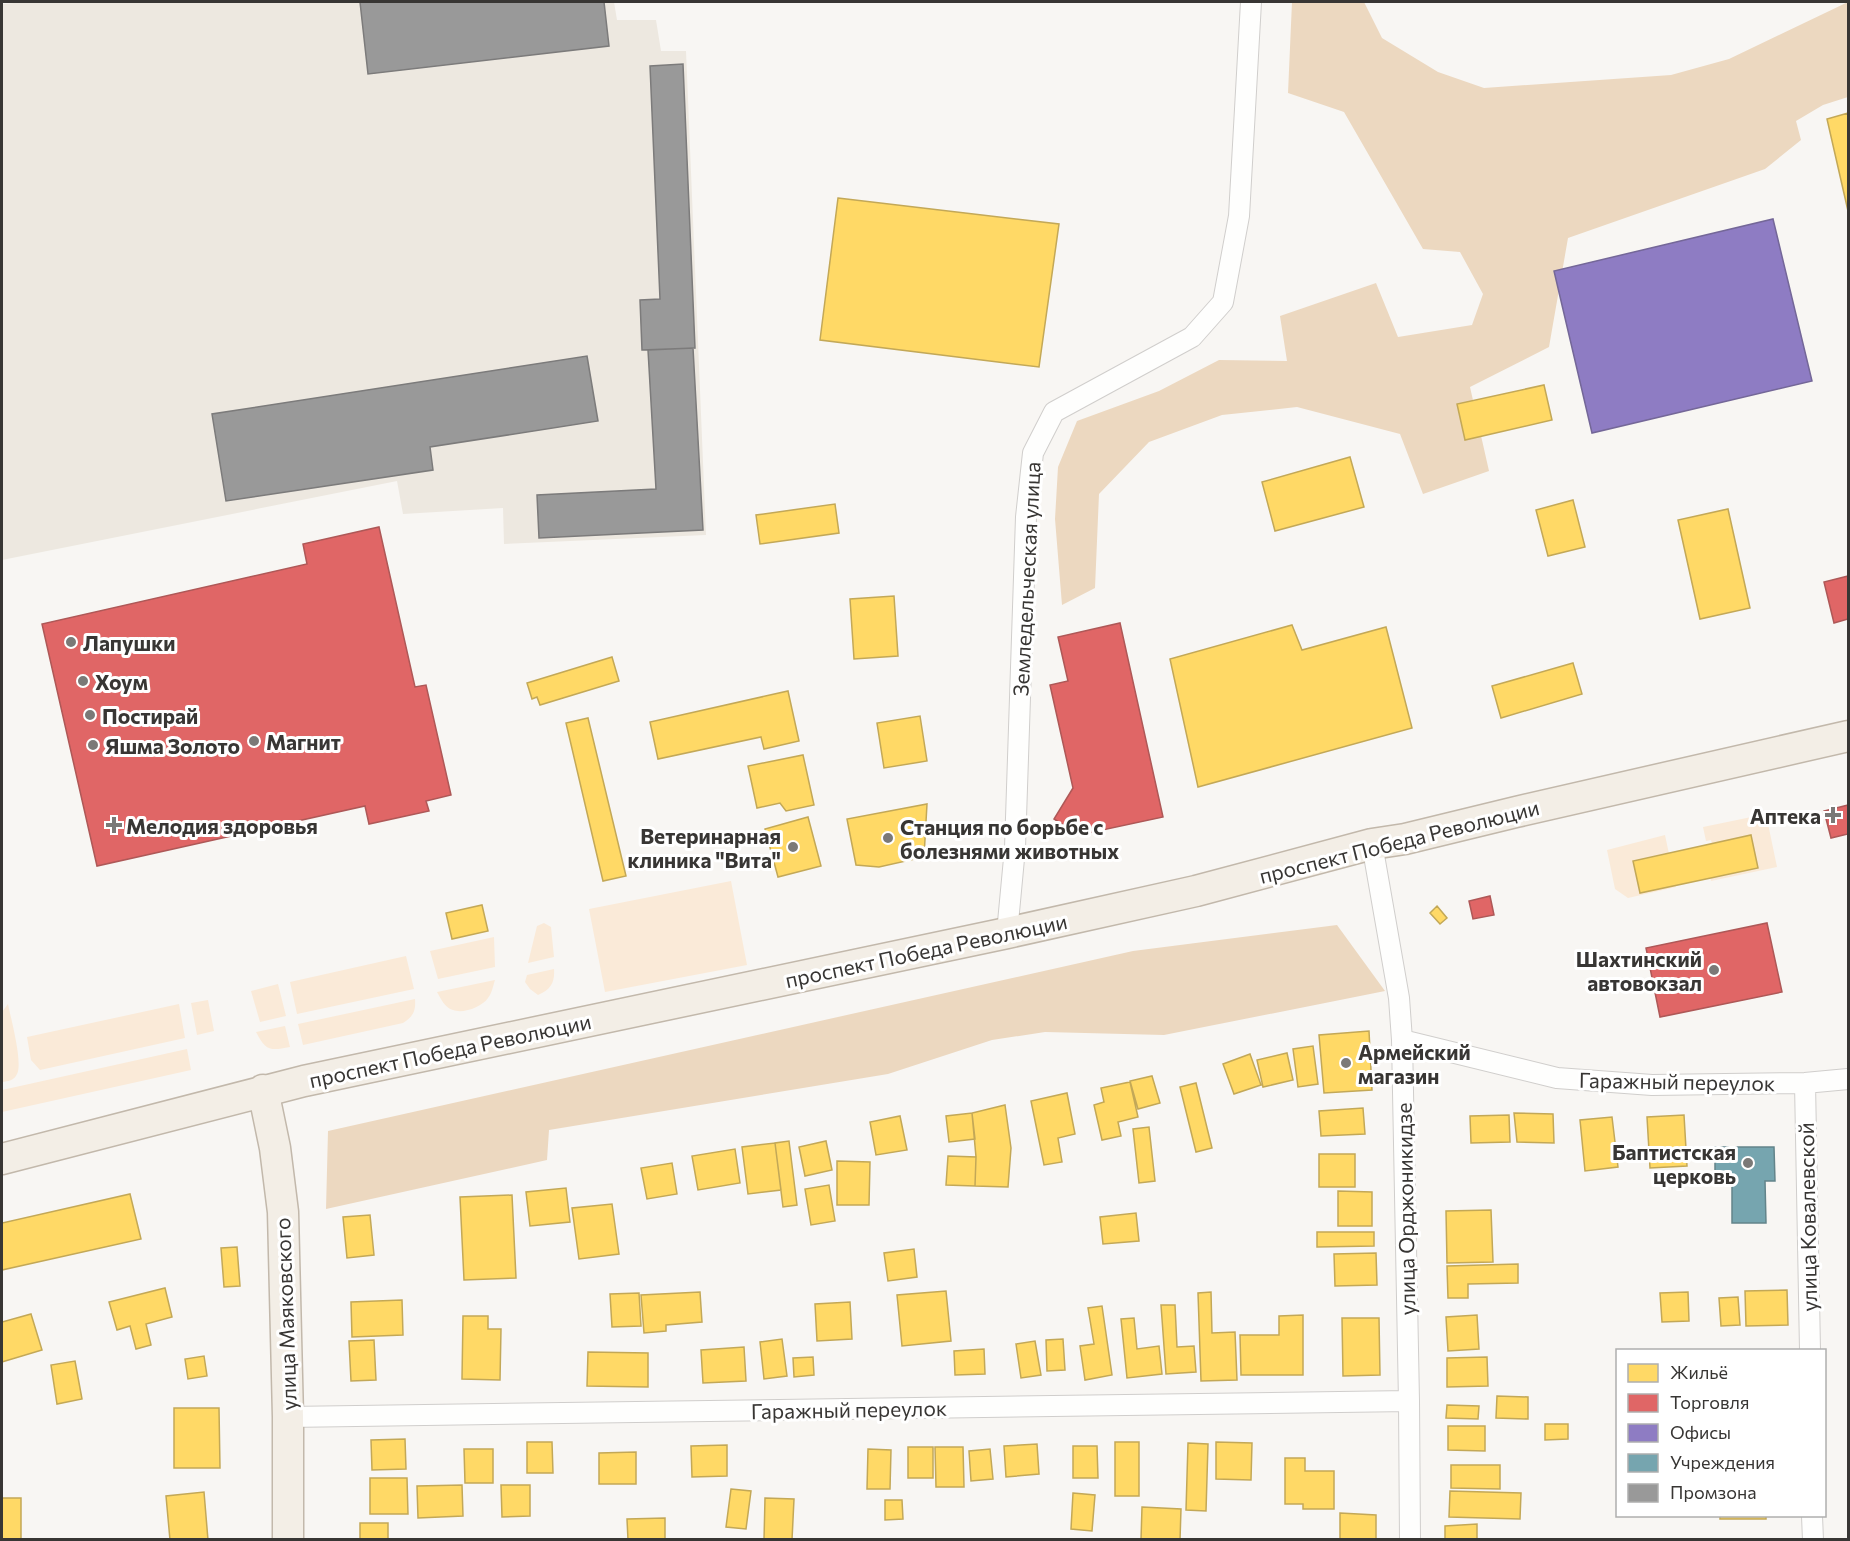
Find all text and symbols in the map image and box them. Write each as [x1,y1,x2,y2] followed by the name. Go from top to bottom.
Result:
[1007,461,1045,697] street label: Земледельческая улица
[83,630,175,655] place label: Лапушки
[64,635,78,649] marker: Лапушки
[95,669,148,694] place label: Хоум
[76,674,90,688] marker: Хоум
[102,703,198,728] place label: Постирай
[83,708,97,722] marker: Постирай
[266,729,341,754] place label: Магнит
[105,733,240,758] place label: Яшма Золото
[247,734,261,748] marker: Магнит
[86,738,100,752] marker: Яшма Золото
[1256,794,1542,888] street label: проспект Победа Революции
[1750,803,1821,828] place label: Аптека
[1826,808,1840,822] marker: Аптека
[126,813,318,838] place label: Мелодия здоровья
[900,814,1119,863] place label: Станция по борьбе с болезнями животных
[107,818,121,832] marker: Мелодия здоровья
[627,823,781,872] place label: Ветеринарная клиника "Вита"
[881,831,895,845] marker: Станция по борьбе с болезнями животных
[786,840,800,854] marker: Ветеринарная клиника "Вита"
[783,908,1069,992] street label: проспект Победа Революции
[1576,946,1702,995] place label: Шахтинский автовокзал
[1707,963,1721,977] marker: Шахтинский автовокзал
[307,1008,593,1092] street label: проспект Победа Революции
[1358,1039,1471,1088] place label: Армейский магазин
[1339,1056,1353,1070] marker: Армейский магазин
[1579,1067,1775,1095] street label: Гаражный переулок
[1391,1102,1419,1316] street label: улица Орджоникидзе
[1793,1122,1821,1312] street label: улица Ковалевской
[1612,1139,1736,1188] place label: Баптистская церковь
[1741,1156,1755,1170] marker: Баптистская церковь
[269,1217,301,1411] street label: улица Маяковского
[1616,1349,1826,1517] legend
[1670,1361,1728,1383] text: Жильё
[1670,1391,1749,1413] text: Торговля
[751,1395,947,1423] street label: Гаражный переулок
[1670,1421,1731,1443] text: Офисы
[1670,1451,1775,1473] text: Учреждения
[1670,1481,1757,1503] text: Промзона

